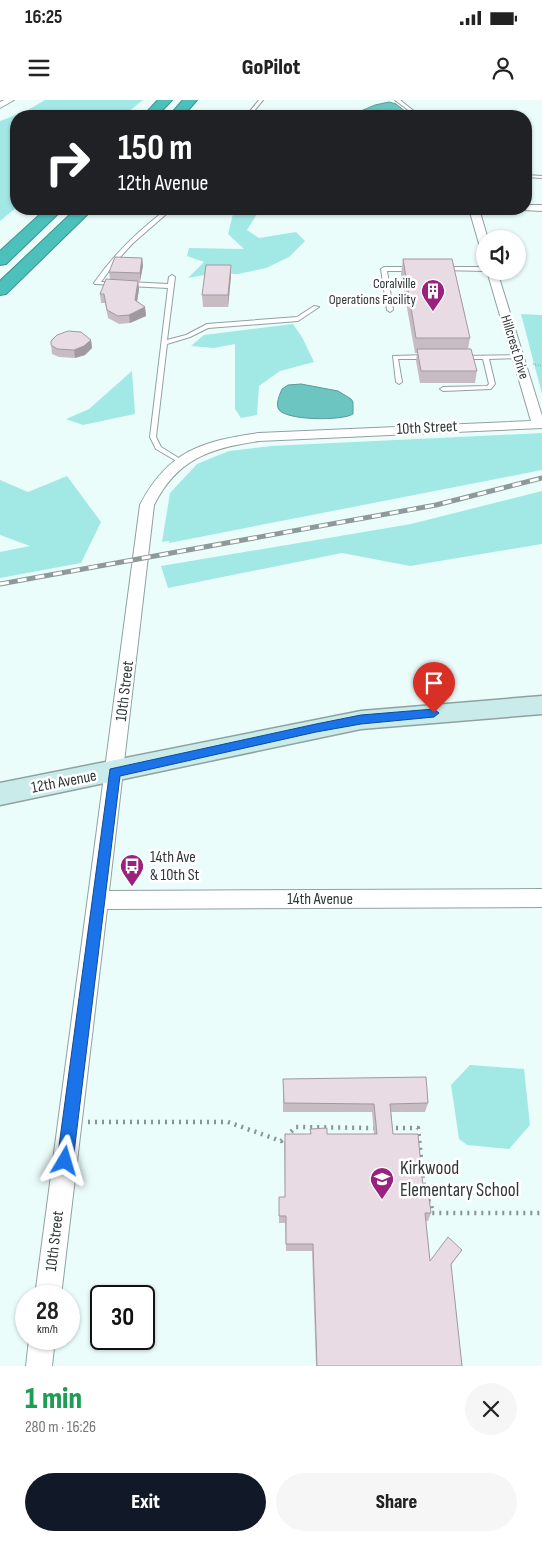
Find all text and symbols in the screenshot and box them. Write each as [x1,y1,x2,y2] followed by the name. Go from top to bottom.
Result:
[25,6,62,29] text: 16:25
[25,54,53,82] icon: menu
[242,54,300,81] text: GoPilot
[489,54,517,82] icon: person
[118,127,192,170] text: 150 m
[35,130,100,195] icon: right
[118,170,208,197] text: 12th Avenue
[476,230,526,280] map controls
[476,230,526,280] button: sound
[329,275,417,308] place label: Coralville Operations Facility
[420,278,446,312] building icon: Coralville Operations Facility
[497,313,533,381] street label: Hillcrest Drive
[396,417,458,439] street label: 10th Street
[112,660,138,722] street label: 10th Street
[413,662,455,713] pin
[420,669,448,697] icon: arrive
[30,766,98,798] street label: 12th Avenue
[150,848,199,885] place label: 14th Ave & 10th St
[119,853,145,887] bus stop icon: 14th Ave & 10th St
[287,890,353,909] street label: 14th Avenue
[38,1134,90,1186] position arrow
[400,1157,519,1202] place label: Kirkwood Elementary School
[369,1166,395,1200] school or university icon: Kirkwood Elementary School
[42,1210,68,1272] street label: 10th Street
[90,1285,155,1350] speed limit sign: 30
[36,1296,59,1327] text: 28
[37,1322,58,1337] text: km/h
[25,1381,82,1417] text: 1 min
[465,1383,517,1435] button: close
[25,1418,96,1437] text: 280 m · 16:26
[25,1473,266,1531] button: Exit
[276,1473,517,1531] button: Share

